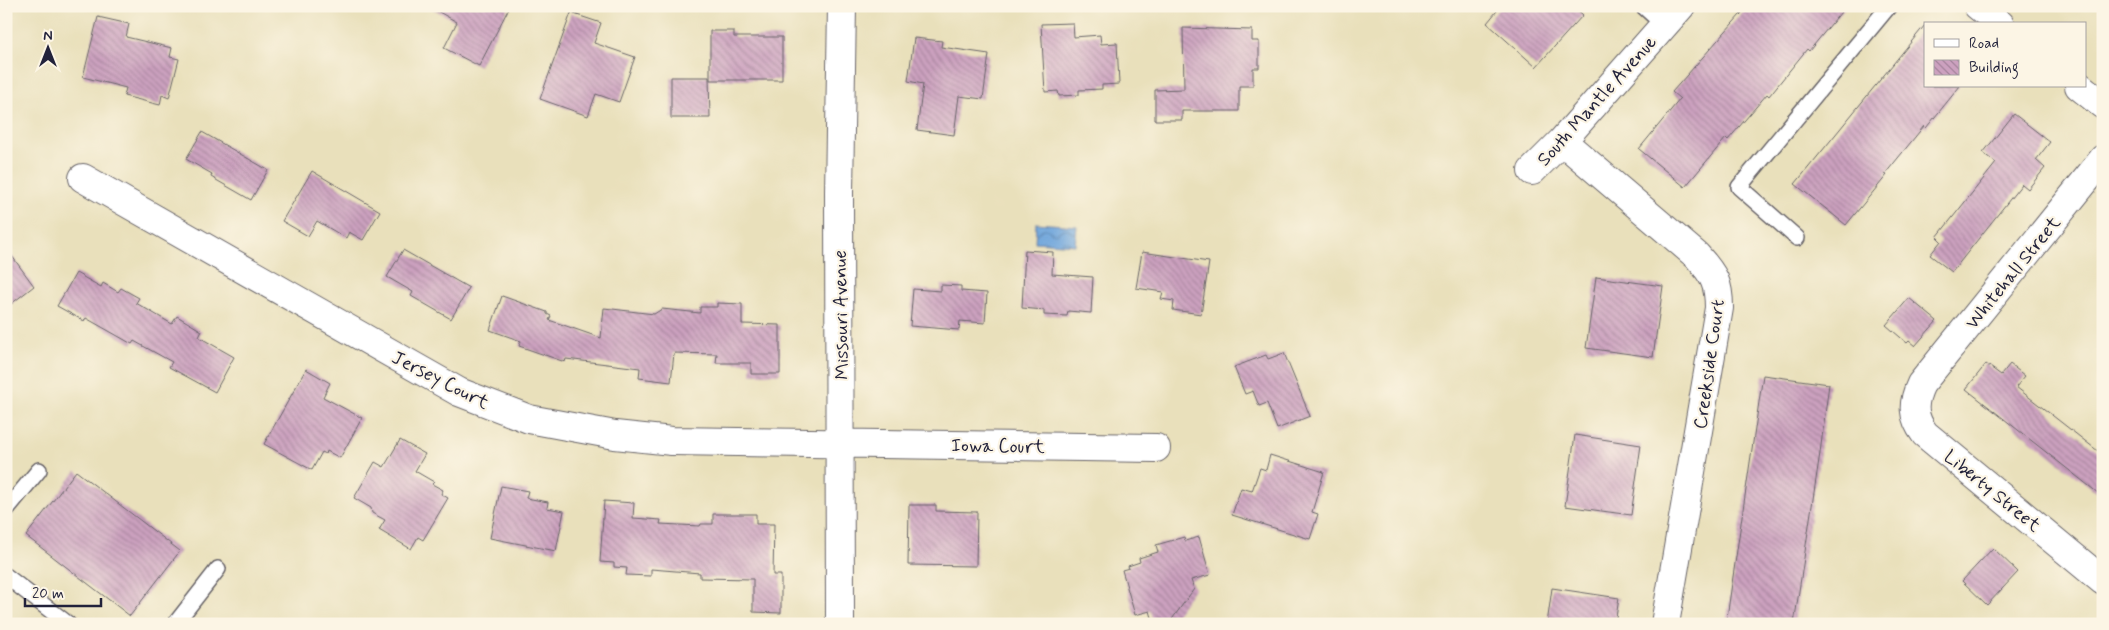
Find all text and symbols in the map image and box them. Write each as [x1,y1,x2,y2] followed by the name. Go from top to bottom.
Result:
[22,22,72,72] north arrow
[1924,22,2086,88] legend
[43,27,53,45] text: N
[1532,30,1663,172] street label: South Mantle Avenue
[1969,34,1999,54] text: Road
[1969,58,2019,79] text: Building
[1960,211,2066,335] street label: Whitehall Street
[828,250,855,380] street label: Missouri Avenue
[1688,298,1731,431] street label: Creekside Court
[387,345,493,416] street label: Jersey Court
[951,433,1045,460] street label: Iowa Court
[1938,444,2046,538] street label: Liberty Street
[25,575,101,607] scale bar
[32,584,64,604] text: 20 m

